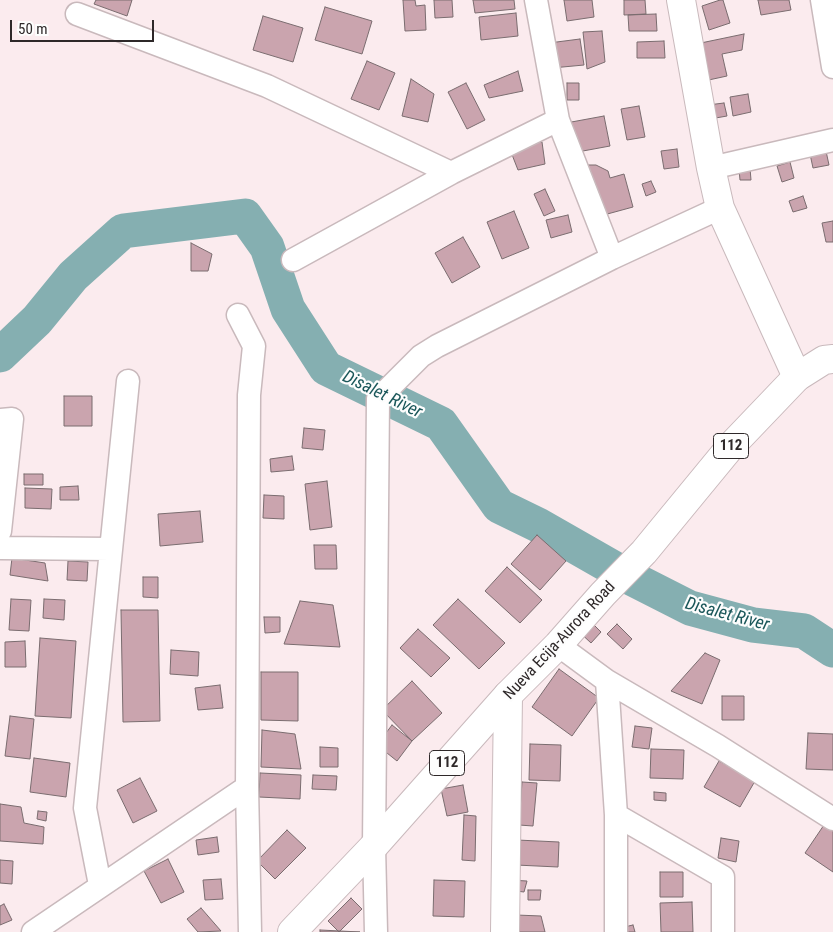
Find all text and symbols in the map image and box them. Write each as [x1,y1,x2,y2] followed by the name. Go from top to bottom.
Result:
[12,10,156,42] scale bar
[18,20,48,38] text: 50 m
[339,366,425,424] water label: Disalet River
[714,434,748,458] road number: 112
[500,578,620,704] street label: Nueva Ecija-Aurora Road
[683,593,771,637] water label: Disalet River
[430,750,464,776] road number: 112

